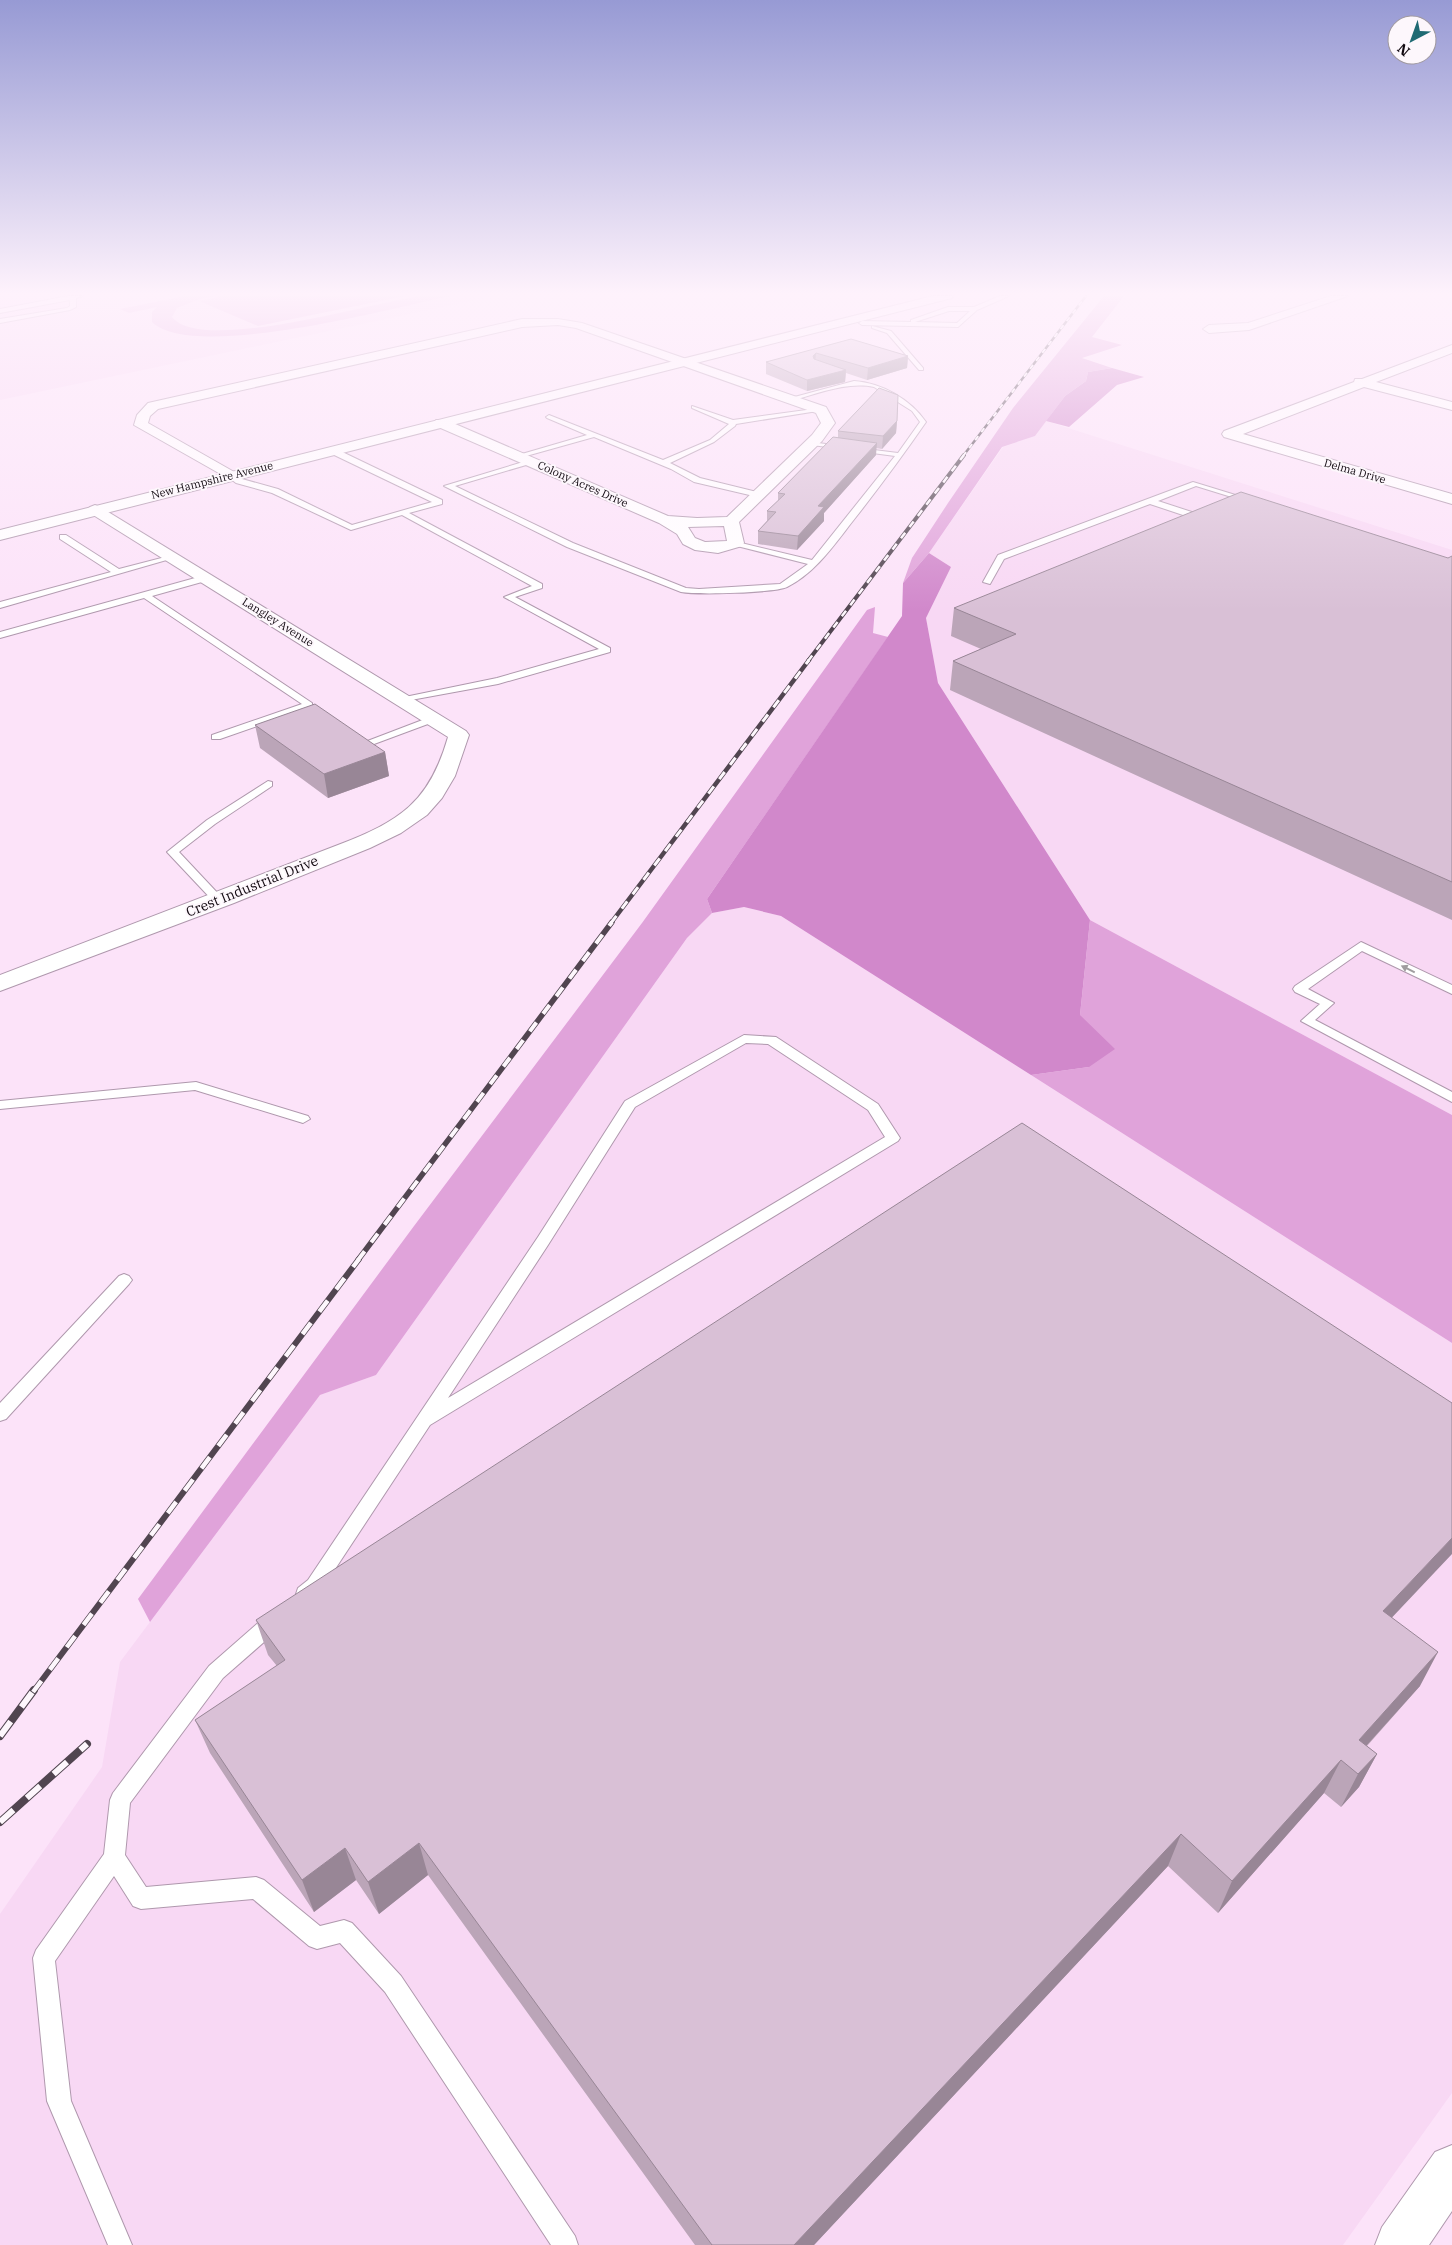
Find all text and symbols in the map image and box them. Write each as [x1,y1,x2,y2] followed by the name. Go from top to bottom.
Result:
[1387,15,1437,65] north arrow
[1393,39,1414,60] text: N
[1322,455,1388,487] street label: Delma Drive
[150,458,274,502] street label: New Hampshire Avenue
[536,458,631,510] street label: Colony Acres Drive
[240,594,316,650] street label: Langley Avenue
[183,851,321,921] street label: Crest Industrial Drive
[1401,965,1415,973] one-way arrow

